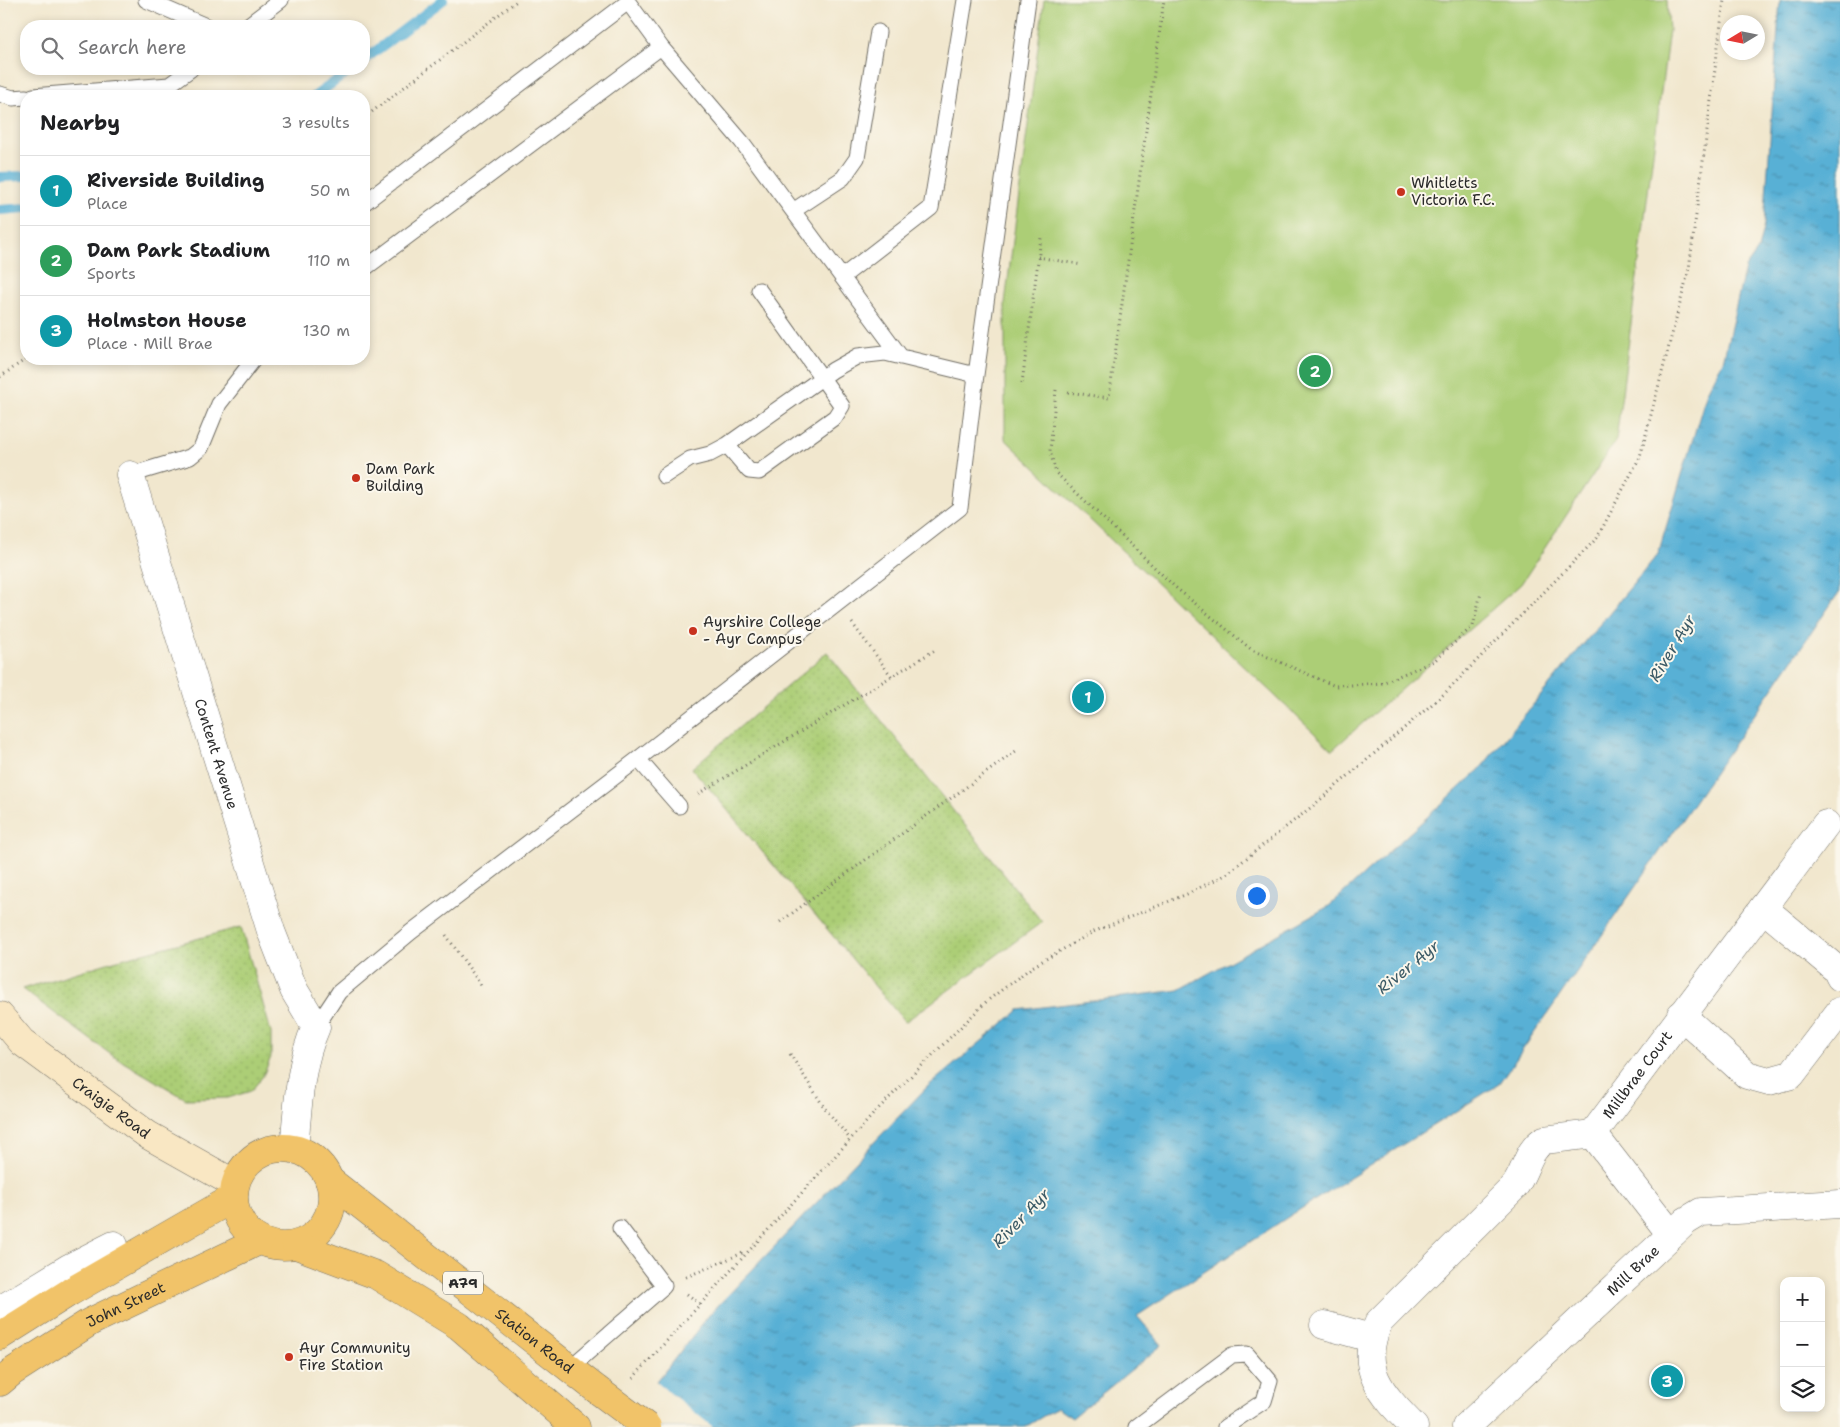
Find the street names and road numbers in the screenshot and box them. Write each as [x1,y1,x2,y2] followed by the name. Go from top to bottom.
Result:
[190,696,243,812] street label: Content Avenue
[1598,1027,1677,1123] street label: Millbrae Court
[68,1072,155,1144] street label: Craigie Road
[1602,1241,1664,1300] street label: Mill Brae
[443,1272,483,1295] road number: A79
[83,1277,169,1332] street label: John Street
[491,1304,578,1378] street label: Station Road

